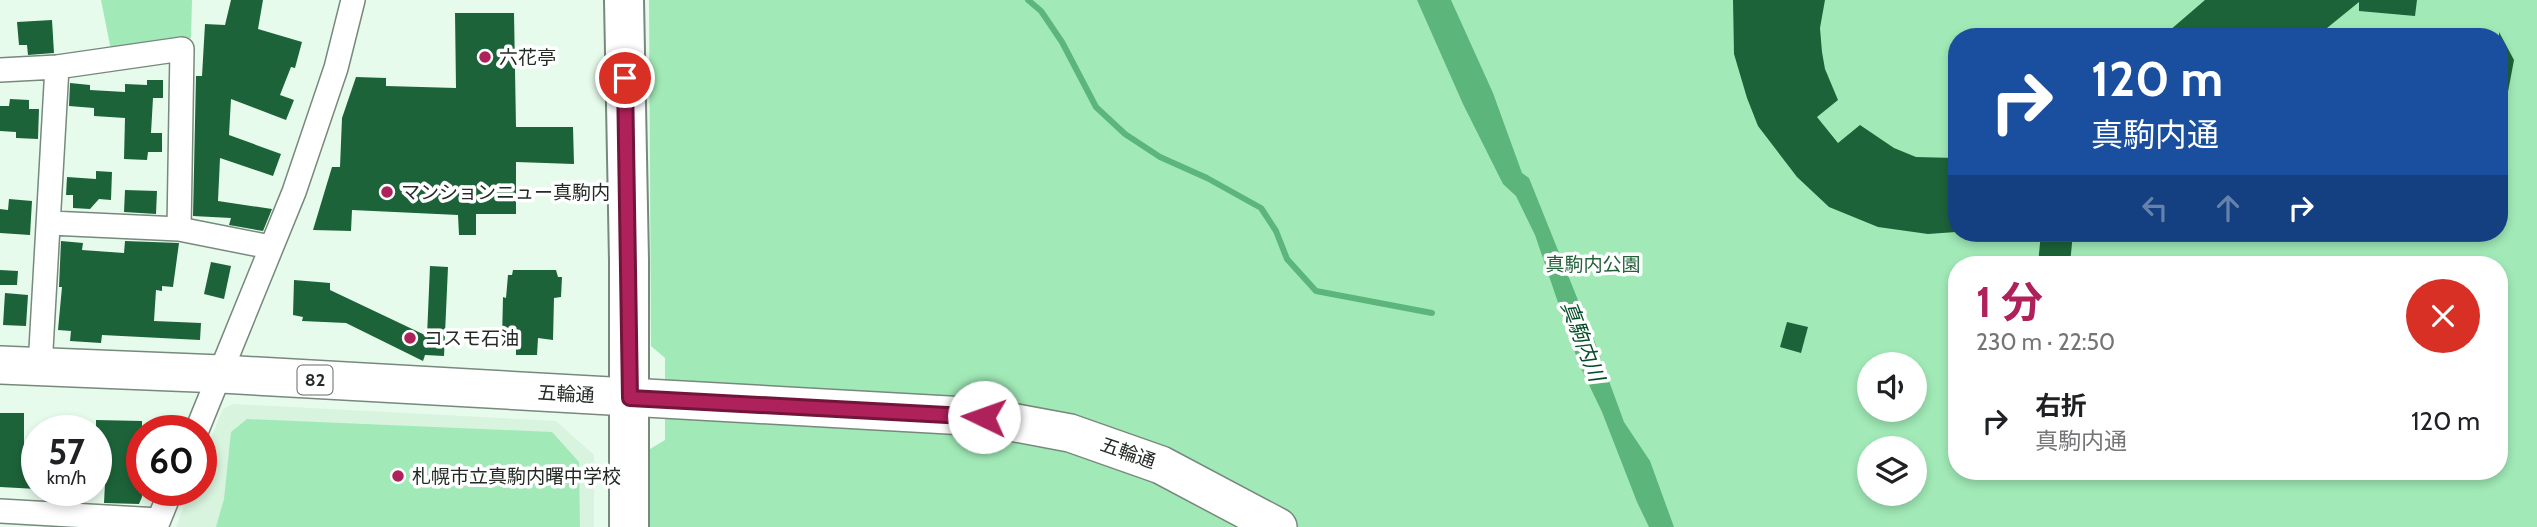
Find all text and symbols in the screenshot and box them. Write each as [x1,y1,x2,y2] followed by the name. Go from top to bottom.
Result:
[499,46,556,69] place label: 六花亭
[595,48,655,108] pin
[477,49,493,65] marker: 六花亭
[2091,49,2223,108] text: 120 m
[1976,56,2067,147] icon: right
[606,59,644,97] icon: arrive
[2091,115,2219,154] text: 真駒内通
[401,181,610,204] place label: マンションニュー真駒内
[379,184,395,200] marker: マンションニュー真駒内
[2136,189,2174,227] icon: left
[2209,189,2247,227] icon: ahead
[2282,189,2320,227] icon: right
[1545,253,1641,276] park label: 真駒内公園
[1976,276,2043,328] text: 1 分
[2406,279,2480,353] button: close
[1556,297,1610,387] water label: 真駒内川
[424,327,519,350] place label: コスモ石油
[1976,328,2115,356] text: 230 m · 22:50
[402,330,418,346] marker: コスモ石油
[1857,352,1927,506] map controls
[1857,352,1927,422] button: sound
[298,366,332,394] road number: 82
[947,380,1021,454] position arrow
[537,381,595,407] street label: 五輪通
[2035,390,2087,422] text: 右折
[1976,402,2014,440] icon: right
[2411,405,2480,437] text: 120 m
[126,415,217,506] speed limit sign: 60
[2035,427,2127,455] text: 真駒内通
[48,430,85,473] text: 57
[1097,433,1159,473] street label: 五輪通
[1857,436,1927,506] button: layers
[412,465,621,488] place label: 札幌市立真駒内曙中学校
[47,467,86,489] text: km/h
[390,468,406,484] marker: 札幌市立真駒内曙中学校

